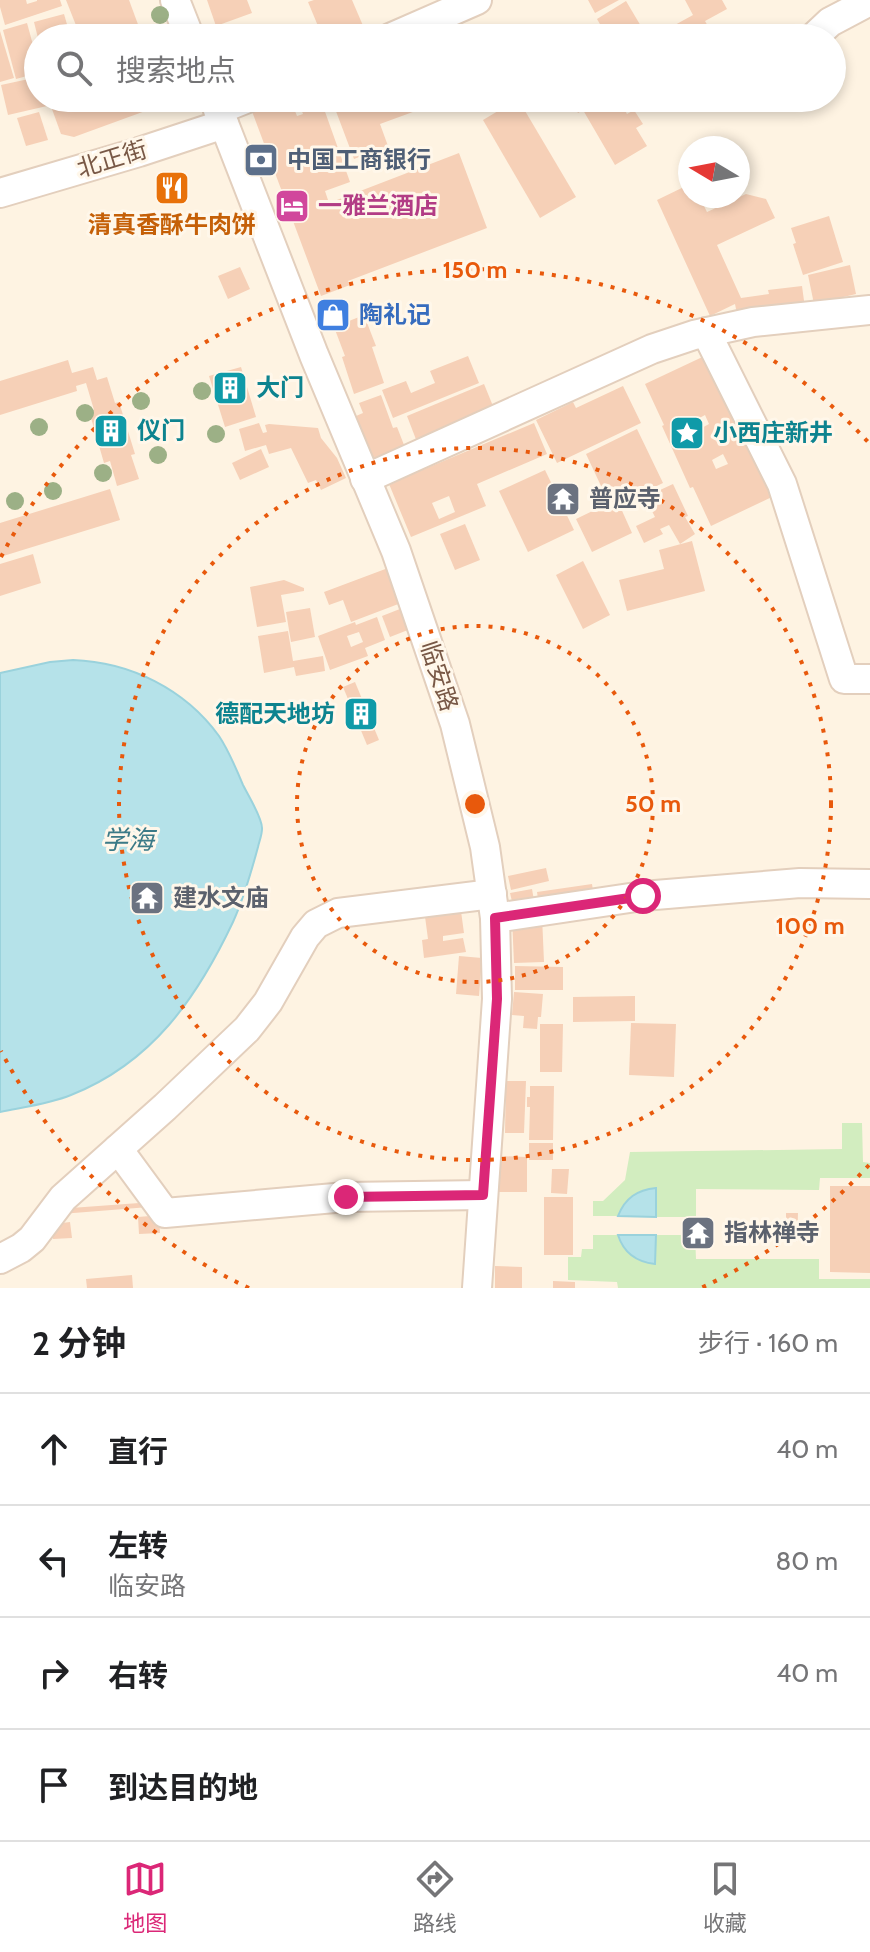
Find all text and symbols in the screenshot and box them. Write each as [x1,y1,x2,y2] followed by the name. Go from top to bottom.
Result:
[24,24,846,112] search box
[52,46,96,90] icon: search
[116,52,236,89] text: 搜索地点
[73,134,151,183] street label: 北正街
[678,136,750,208] north arrow
[242,141,280,179] bank icon: 中国工商银行
[287,145,431,174] place label: 中国工商银行
[153,169,191,207] restaurant icon: 清真香酥牛肉饼
[273,187,311,225] hotel icon: 一雅兰酒店
[318,191,438,220] place label: 一雅兰酒店
[88,210,256,239] place label: 清真香酥牛肉饼
[443,255,507,284] text: 150 m
[314,296,352,334] shop icon: 陶礼记
[359,300,431,329] place label: 陶礼记
[211,369,249,407] building icon: 大门
[256,373,304,402] place label: 大门
[92,412,130,450] building icon: 仪门
[668,414,706,452] place icon: 小西庄新井
[137,416,185,445] place label: 仪门
[713,418,833,447] place label: 小西庄新井
[544,480,582,518] temple icon: 普应寺
[589,484,661,513] place label: 普应寺
[415,637,464,715] street label: 临安路
[342,695,380,733] building icon: 德配天地坊
[215,699,335,728] place label: 德配天地坊
[625,789,681,818] text: 50 m
[461,790,489,818] centre of rings
[102,824,158,856] water label: 学海
[625,878,661,914] route start
[128,879,166,917] temple icon: 建水文庙
[173,883,269,912] place label: 建水文庙
[775,911,845,940] text: 100 m
[328,1179,364,1215] route end
[679,1214,717,1252] temple icon: 指林禅寺
[724,1218,820,1247] place label: 指林禅寺
[32,1322,126,1364] text: 2 分钟
[698,1327,838,1359] text: 步行 · 160 m
[32,1427,76,1471] icon: ahead
[108,1433,168,1470] text: 直行
[776,1433,838,1465] text: 40 m
[108,1527,168,1564] text: 左转
[32,1539,76,1583] icon: left
[775,1545,838,1577] text: 80 m
[108,1570,186,1602] text: 临安路
[32,1651,76,1695] icon: right
[108,1657,168,1694] text: 右转
[776,1657,838,1689] text: 40 m
[32,1763,76,1807] icon: arrive
[108,1769,258,1806] text: 到达目的地
[123,1857,167,1937] tab: 地图
[413,1857,457,1937] tab: 路线
[703,1857,747,1937] tab: 收藏

